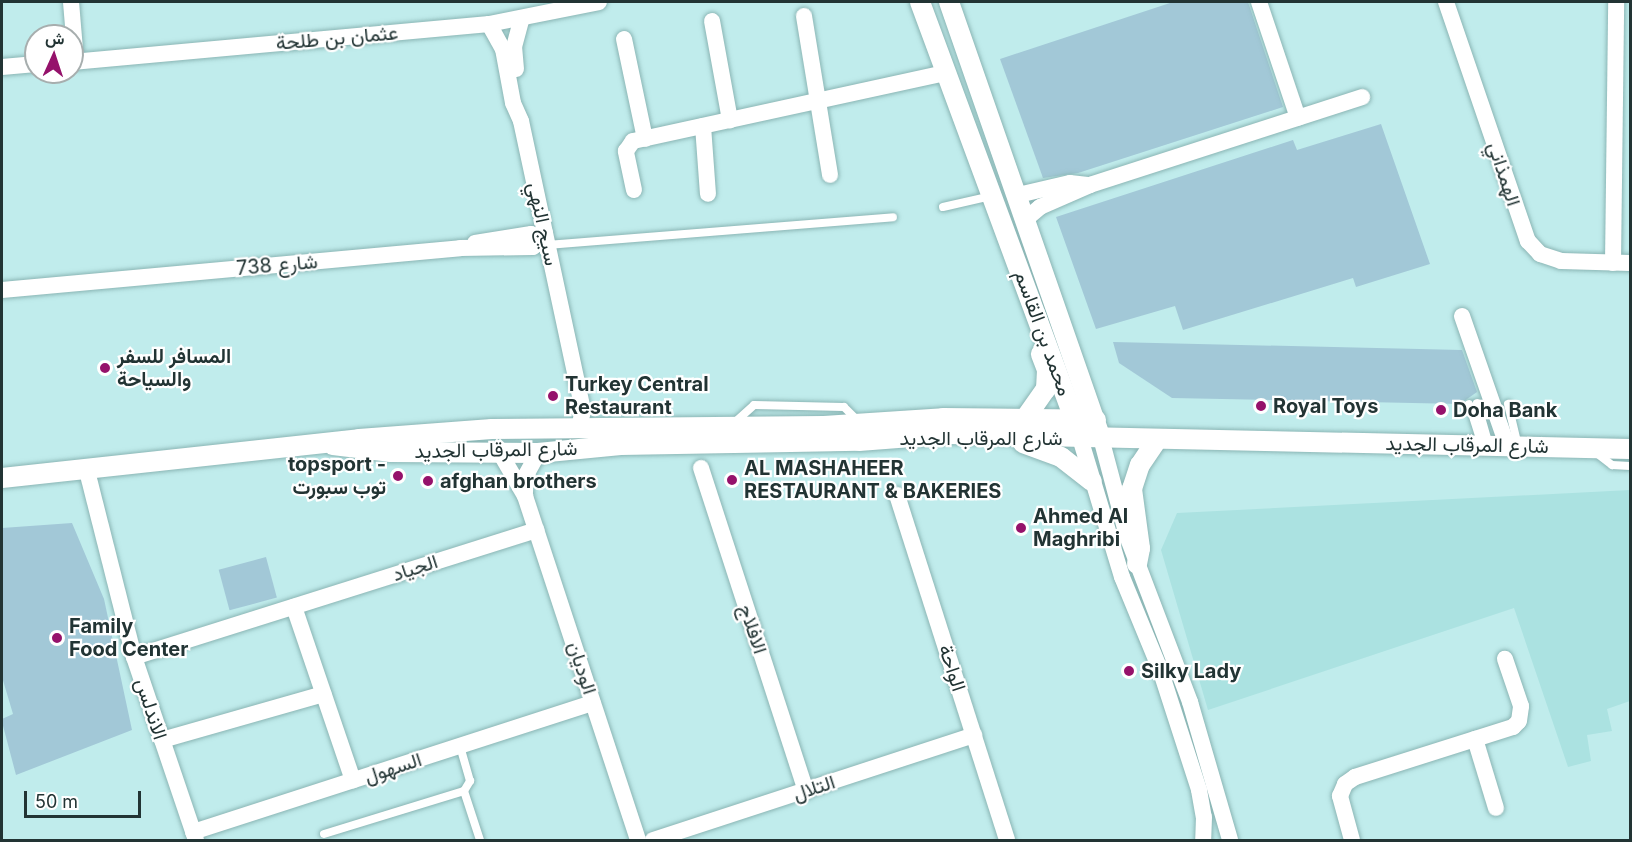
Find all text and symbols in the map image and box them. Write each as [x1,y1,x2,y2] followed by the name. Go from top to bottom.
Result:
[275,21,399,55] street label: عثمان بن طلحة
[24,24,84,84] north arrow
[45,28,65,49] text: ش
[1482,139,1526,209] street label: الهمذاني
[522,180,564,268] street label: سيج النهي
[235,249,319,281] street label: شارع 738
[1009,267,1077,399] street label: محمد بن القاسم
[117,344,231,391] place label: المسافر للسفر والسياحة
[98,361,112,375] marker: المسافر للسفر والسياحة
[565,372,709,419] place label: Turkey Central Restaurant
[546,389,560,403] marker: Turkey Central Restaurant
[1273,394,1378,418] place label: Royal Toys
[1453,398,1557,422] place label: Doha Bank
[1254,399,1268,413] marker: Royal Toys
[1434,403,1448,417] marker: Doha Bank
[899,426,1063,450] street label: شارع المرقاب الجديد
[1385,432,1549,458] street label: شارع المرقاب الجديد
[414,437,578,463] street label: شارع المرقاب الجديد
[288,452,386,499] place label: topsport - توب سبورت
[744,456,1001,503] place label: AL MASHAHEER RESTAURANT & BAKERIES
[391,469,405,483] marker: topsport - توب سبورت
[440,469,597,493] place label: afghan brothers
[725,473,739,487] marker: AL MASHAHEER RESTAURANT & BAKERIES
[421,474,435,488] marker: afghan brothers
[1033,504,1128,551] place label: Ahmed Al Maghribi
[1014,521,1028,535] marker: Ahmed Al Maghribi
[389,549,441,587] street label: الجياد
[734,601,772,657] street label: الافلاج
[69,614,188,661] place label: Family Food Center
[50,631,64,645] marker: Family Food Center
[562,639,602,697] street label: الوديان
[933,642,971,694] street label: الواحة
[1141,659,1241,683] place label: Silky Lady
[1122,664,1136,678] marker: Silky Lady
[130,675,172,743] street label: الاندلس
[361,747,425,789] street label: السهول
[790,770,838,806] street label: التلال
[27,779,144,817] scale bar
[35,791,78,812] text: 50 m

